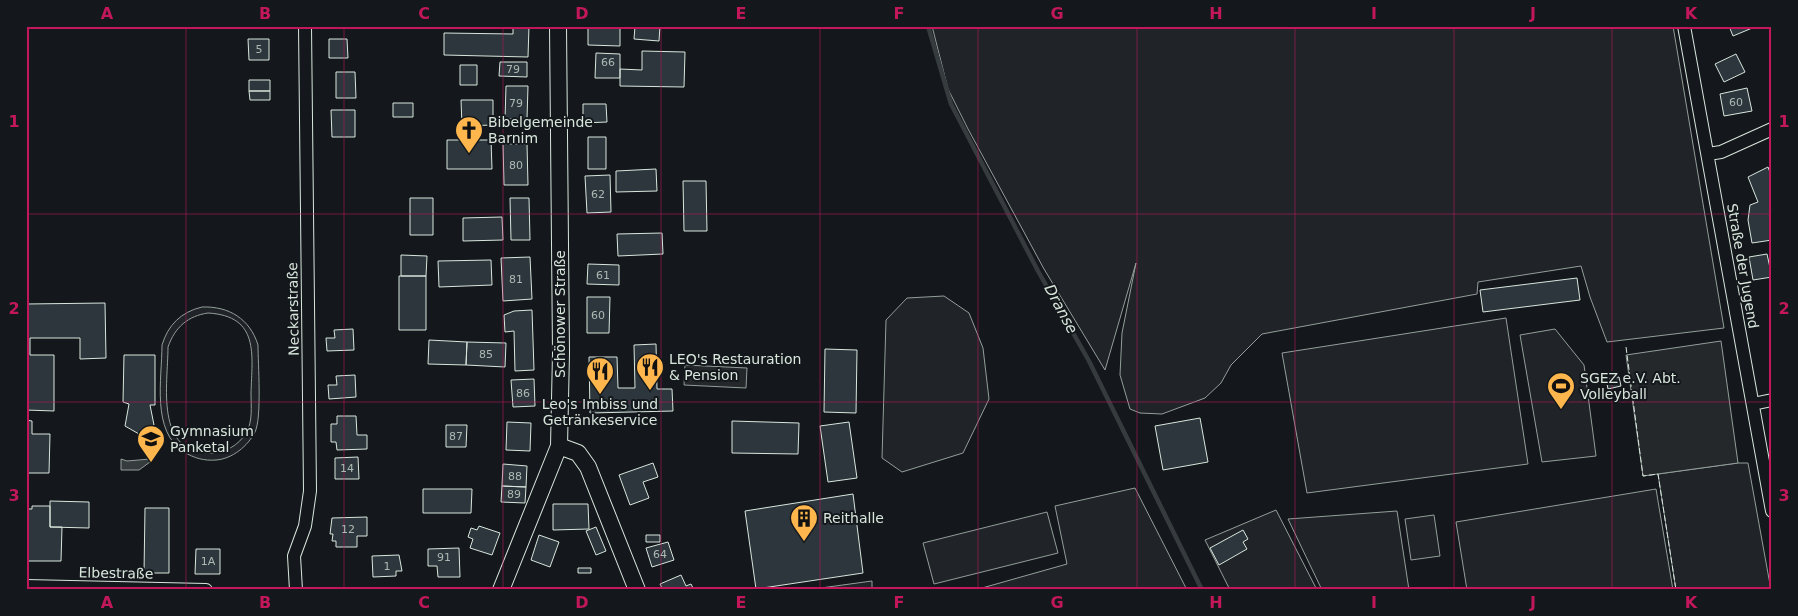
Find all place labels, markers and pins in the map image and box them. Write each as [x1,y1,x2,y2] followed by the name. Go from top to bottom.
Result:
[488,114,593,146] place label: Bibelgemeinde Barnim
[454,115,484,154] church icon: Bibelgemeinde Barnim
[669,351,801,383] place label: LEO's Restauration & Pension
[635,352,665,391] restaurant icon: LEO's Restauration & Pension
[585,356,615,395] restaurant icon: Leo's Imbiss und Getränkeservice
[1580,370,1681,402] place label: SGEZ e.V. Abt. Volleyball
[1546,371,1576,410] sports icon: SGEZ e.V. Abt. Volleyball
[542,396,658,428] place label: Leo's Imbiss und Getränkeservice
[170,423,254,455] place label: Gymnasium Panketal
[136,424,166,463] school or university icon: Gymnasium Panketal
[789,503,819,542] building icon: Reithalle
[823,510,884,526] place label: Reithalle

